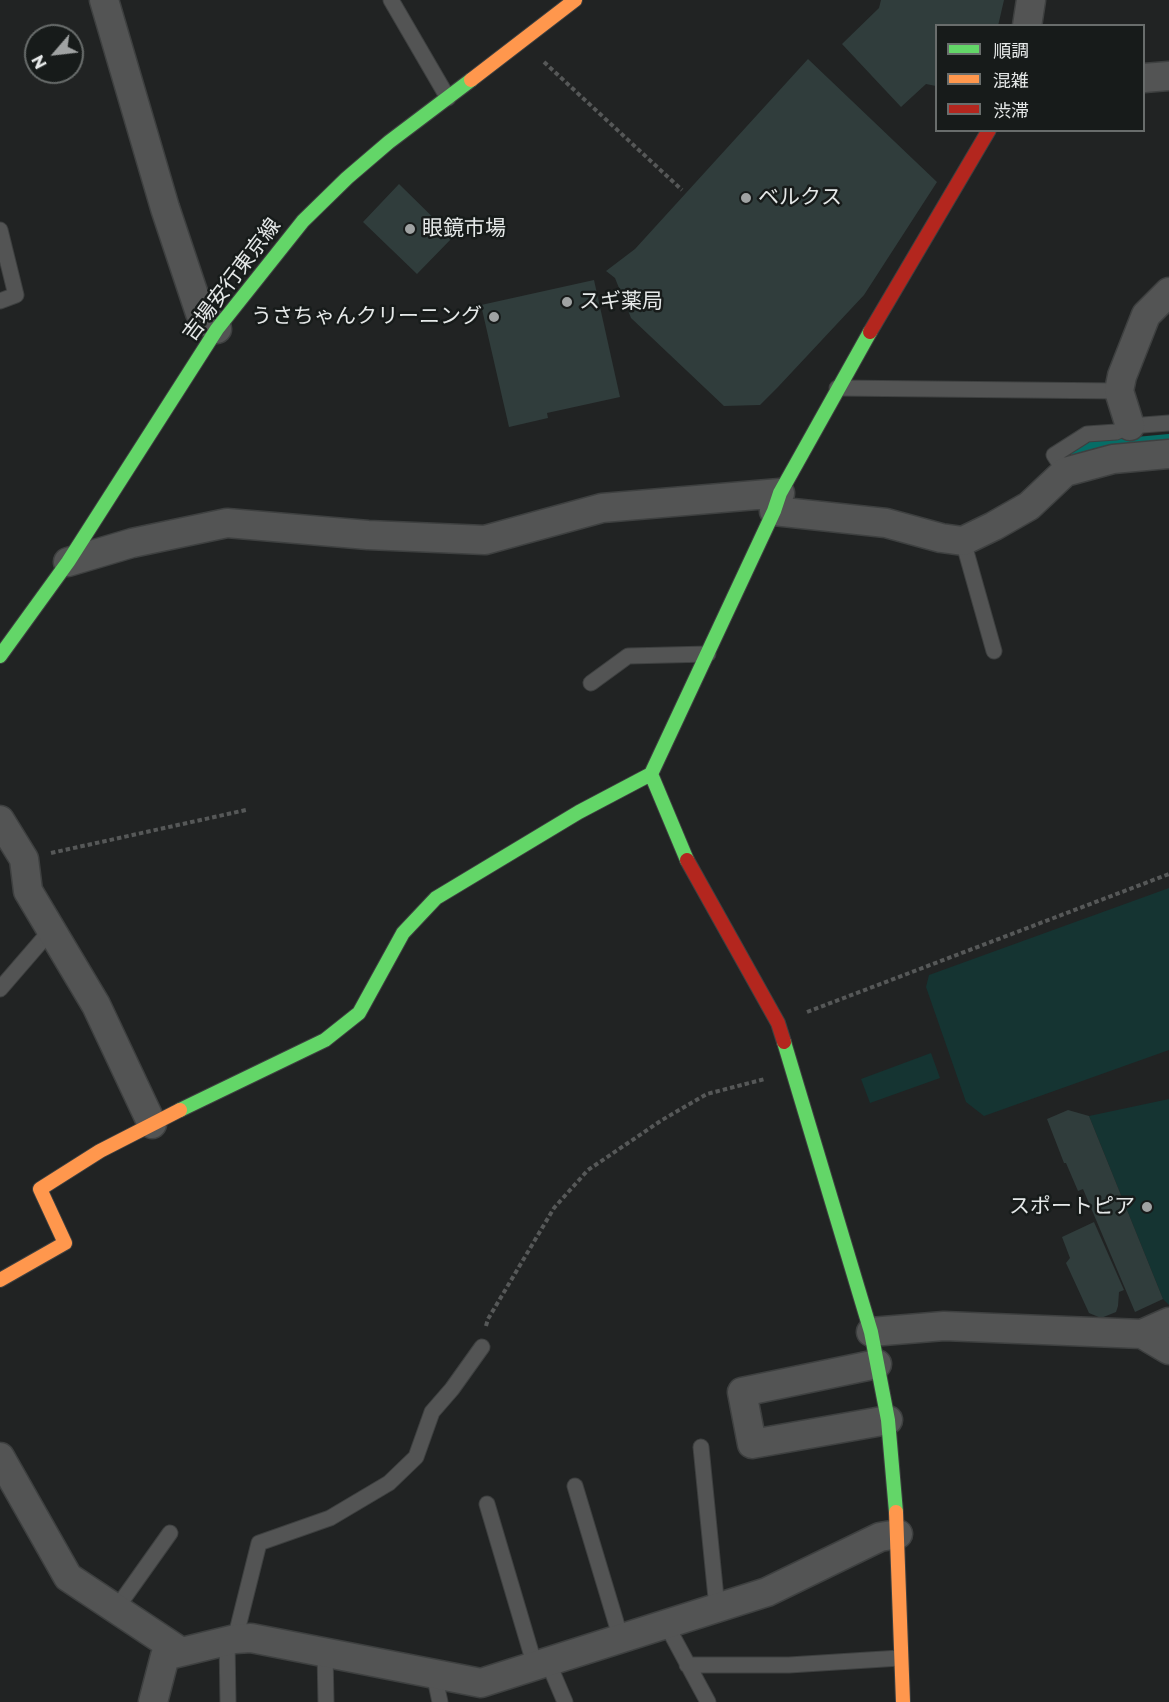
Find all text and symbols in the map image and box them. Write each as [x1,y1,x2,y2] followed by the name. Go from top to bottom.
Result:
[24,24,84,84] north arrow
[935,24,1145,132] legend
[993,40,1029,62] text: 順調
[28,52,51,72] text: N
[993,70,1029,92] text: 混雑
[993,100,1029,122] text: 渋滞
[758,185,842,211] place label: ベルクス
[739,191,753,205] marker: ベルクス
[178,214,286,346] street label: 吉場安行東京線
[422,216,506,242] place label: 眼鏡市場
[403,222,417,236] marker: 眼鏡市場
[579,289,663,315] place label: スギ薬局
[560,295,574,309] marker: スギ薬局
[251,304,482,330] place label: うさちゃんクリーニング
[487,310,501,324] marker: うさちゃんクリーニング
[1009,1194,1135,1220] place label: スポートピア
[1140,1200,1154,1214] marker: スポートピア

